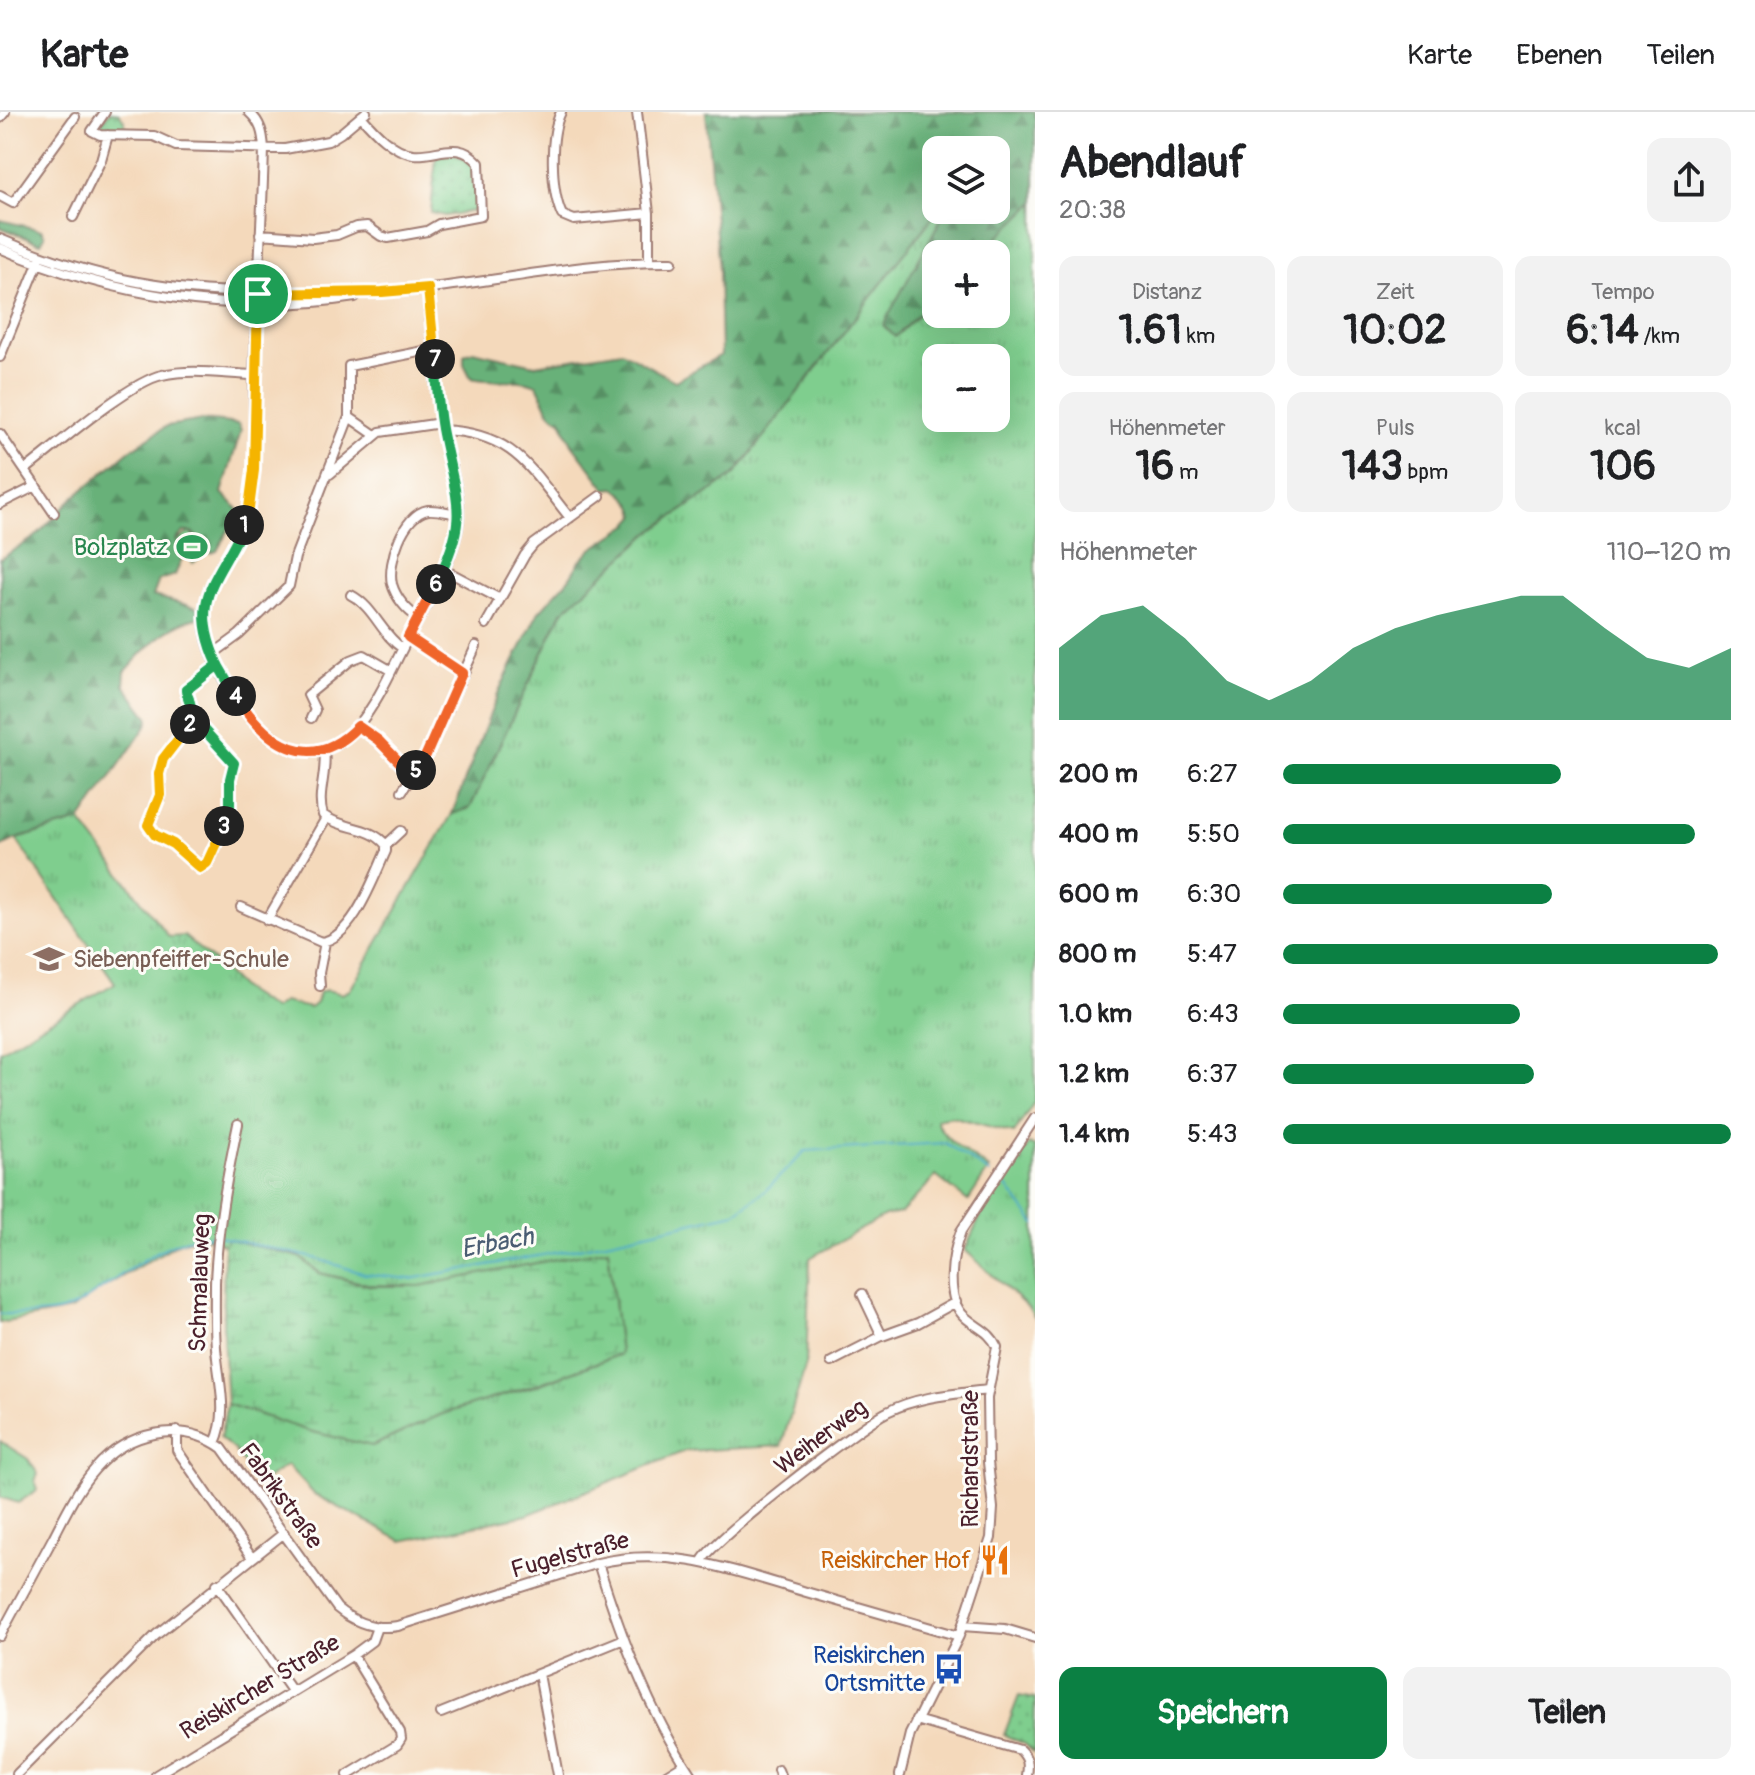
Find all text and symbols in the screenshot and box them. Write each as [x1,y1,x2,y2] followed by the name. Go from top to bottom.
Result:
[40,31,128,79] text: Karte
[1407,38,1472,73] text: Karte
[1516,38,1603,73] text: Ebenen
[1647,38,1715,73] text: Teilen
[922,136,1010,432] map controls
[922,136,1010,224] button: layers
[1059,136,1246,191] text: Abendlauf
[1647,138,1731,222] button: share
[1059,194,1126,226] text: 20:38
[922,240,1010,328] button: +
[224,260,292,328] pin
[236,272,280,316] icon: arrive
[1132,278,1202,306] text: Distanz
[1376,278,1414,306] text: Zeit
[1591,278,1655,306] text: Tempo
[1119,306,1182,355] text: 1.61
[1343,306,1447,355] text: 10:02
[1566,306,1639,355] text: 6:14
[1182,322,1215,350] text: km
[1639,322,1680,350] text: /km
[415,339,455,379] pin: 7
[922,344,1010,432] button: −
[429,345,441,373] text: 7
[1108,414,1226,442] text: Höhenmeter
[1376,414,1414,442] text: Puls
[1605,414,1641,442] text: kcal
[1135,442,1174,491] text: 16
[1342,442,1403,491] text: 143
[1590,442,1656,491] text: 106
[1174,458,1199,486] text: m
[1403,458,1448,486] text: bpm
[224,505,264,545] pin: 1
[240,511,248,539] text: 1
[175,530,209,564] sports icon: Bolzplatz
[74,533,168,562] place label: Bolzplatz
[1059,536,1197,568] text: Höhenmeter
[1606,536,1731,568] text: 110–120 m
[416,564,456,604] pin: 6
[430,570,442,598] text: 6
[216,676,256,716] pin: 4
[230,682,242,710] text: 4
[170,704,210,744] pin: 2
[184,710,196,738] text: 2
[396,750,436,790] pin: 5
[410,756,422,784] text: 5
[1059,758,1138,790] text: 200 m
[1187,758,1237,790] text: 6:27
[204,806,244,846] pin: 3
[218,812,230,840] text: 3
[1059,818,1138,850] text: 400 m
[1187,818,1240,850] text: 5:50
[1059,878,1138,910] text: 600 m
[1187,878,1241,910] text: 6:30
[1059,938,1136,970] text: 800 m
[1187,938,1237,970] text: 5:47
[32,942,66,976] school or university icon: Siebenpfeiffer-Schule
[73,945,289,974] place label: Siebenpfeiffer-Schule
[1059,998,1132,1030] text: 1.0 km
[1187,998,1239,1030] text: 6:43
[1059,1058,1129,1090] text: 1.2 km
[1187,1058,1237,1090] text: 6:37
[1059,1118,1130,1150] text: 1.4 km
[1187,1118,1238,1150] text: 5:43
[183,1213,217,1353] street label: Schmalauweg
[458,1220,538,1266] water label: Erbach
[956,1390,985,1528] street label: Richardstraße
[769,1393,873,1481] street label: Weiherweg
[233,1437,329,1555] street label: Fabrikstraße
[508,1525,632,1585] street label: Fugelstraße
[978,1543,1012,1577] restaurant icon: Reiskircher Hof
[821,1546,971,1575] place label: Reiskircher Hof
[175,1628,345,1746] street label: Reiskircher Straße
[813,1641,925,1698] place label: Reiskirchen Ortsmitte
[932,1652,966,1686] bus stop icon: Reiskirchen Ortsmitte
[1059,1667,1387,1759] button: Speichern
[1403,1667,1731,1759] button: Teilen

